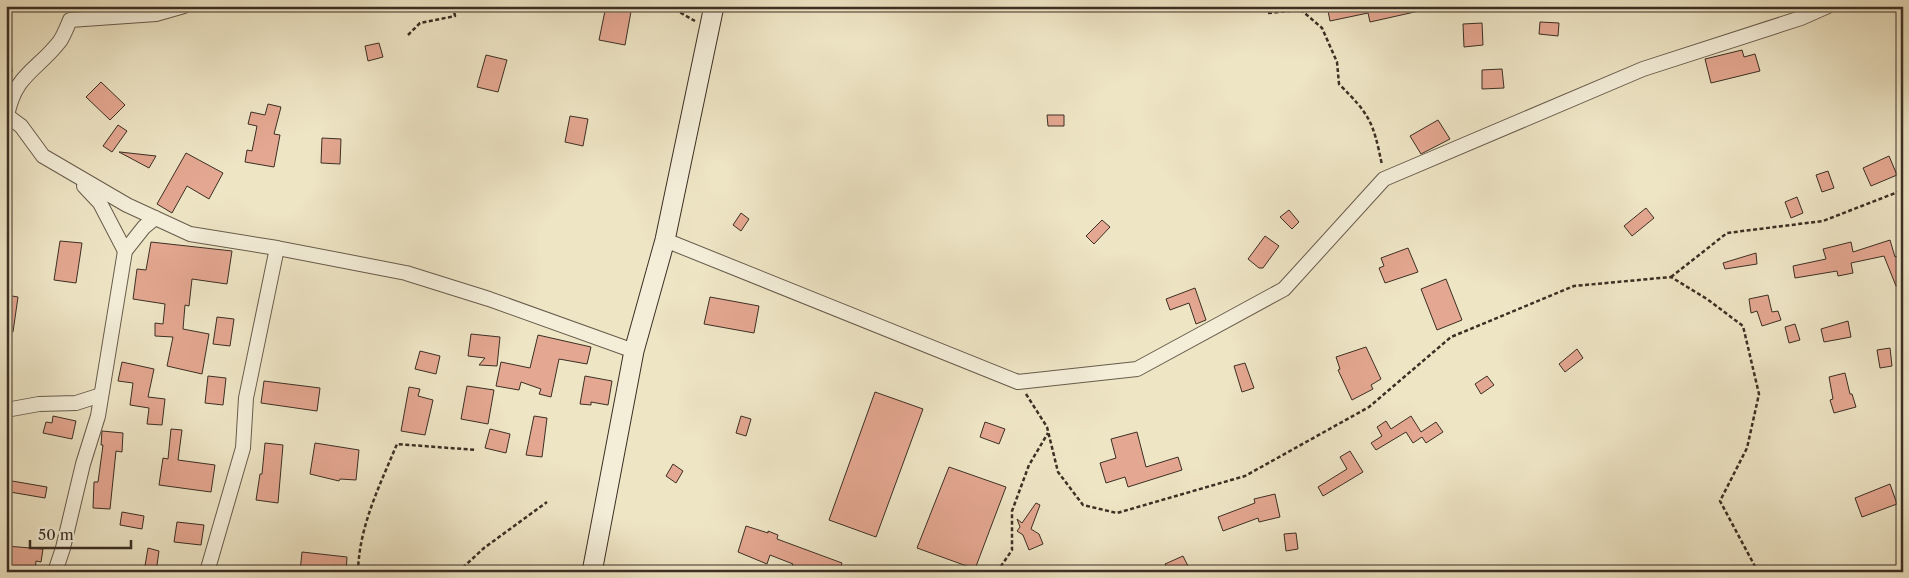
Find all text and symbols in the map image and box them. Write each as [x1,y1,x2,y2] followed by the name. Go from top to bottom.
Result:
[30,518,131,550] scale bar
[38,525,74,544] text: 50 m

